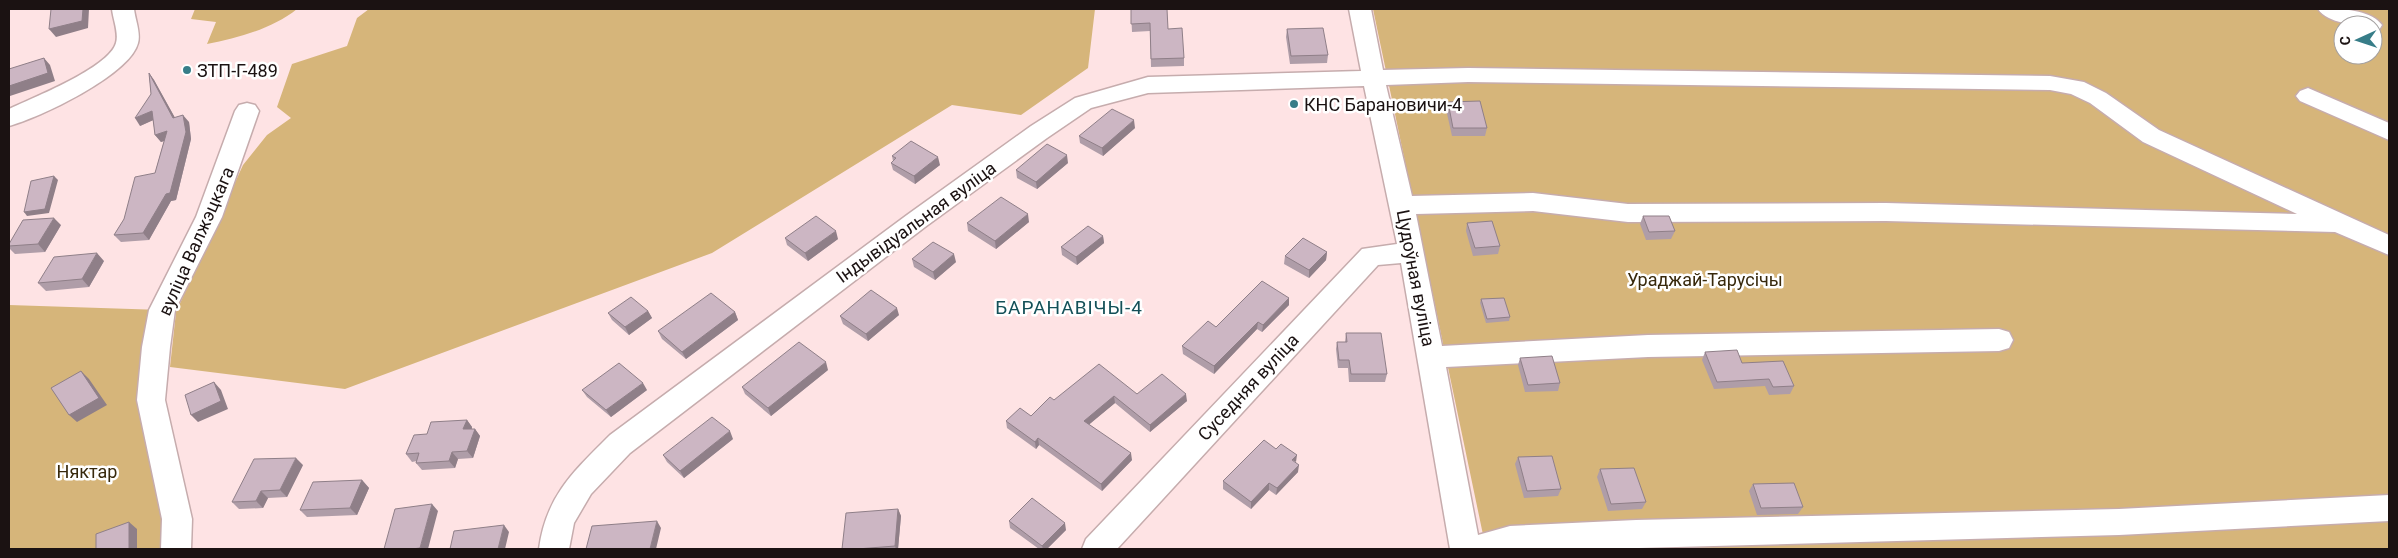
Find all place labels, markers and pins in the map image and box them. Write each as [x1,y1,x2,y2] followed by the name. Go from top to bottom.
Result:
[197,60,278,81] place label: ЗТП-Г-489
[181,64,193,76] marker: ЗТП-Г-489
[1304,94,1462,115] place label: КНС Барановичи-4
[1288,98,1300,110] marker: КНС Барановичи-4

